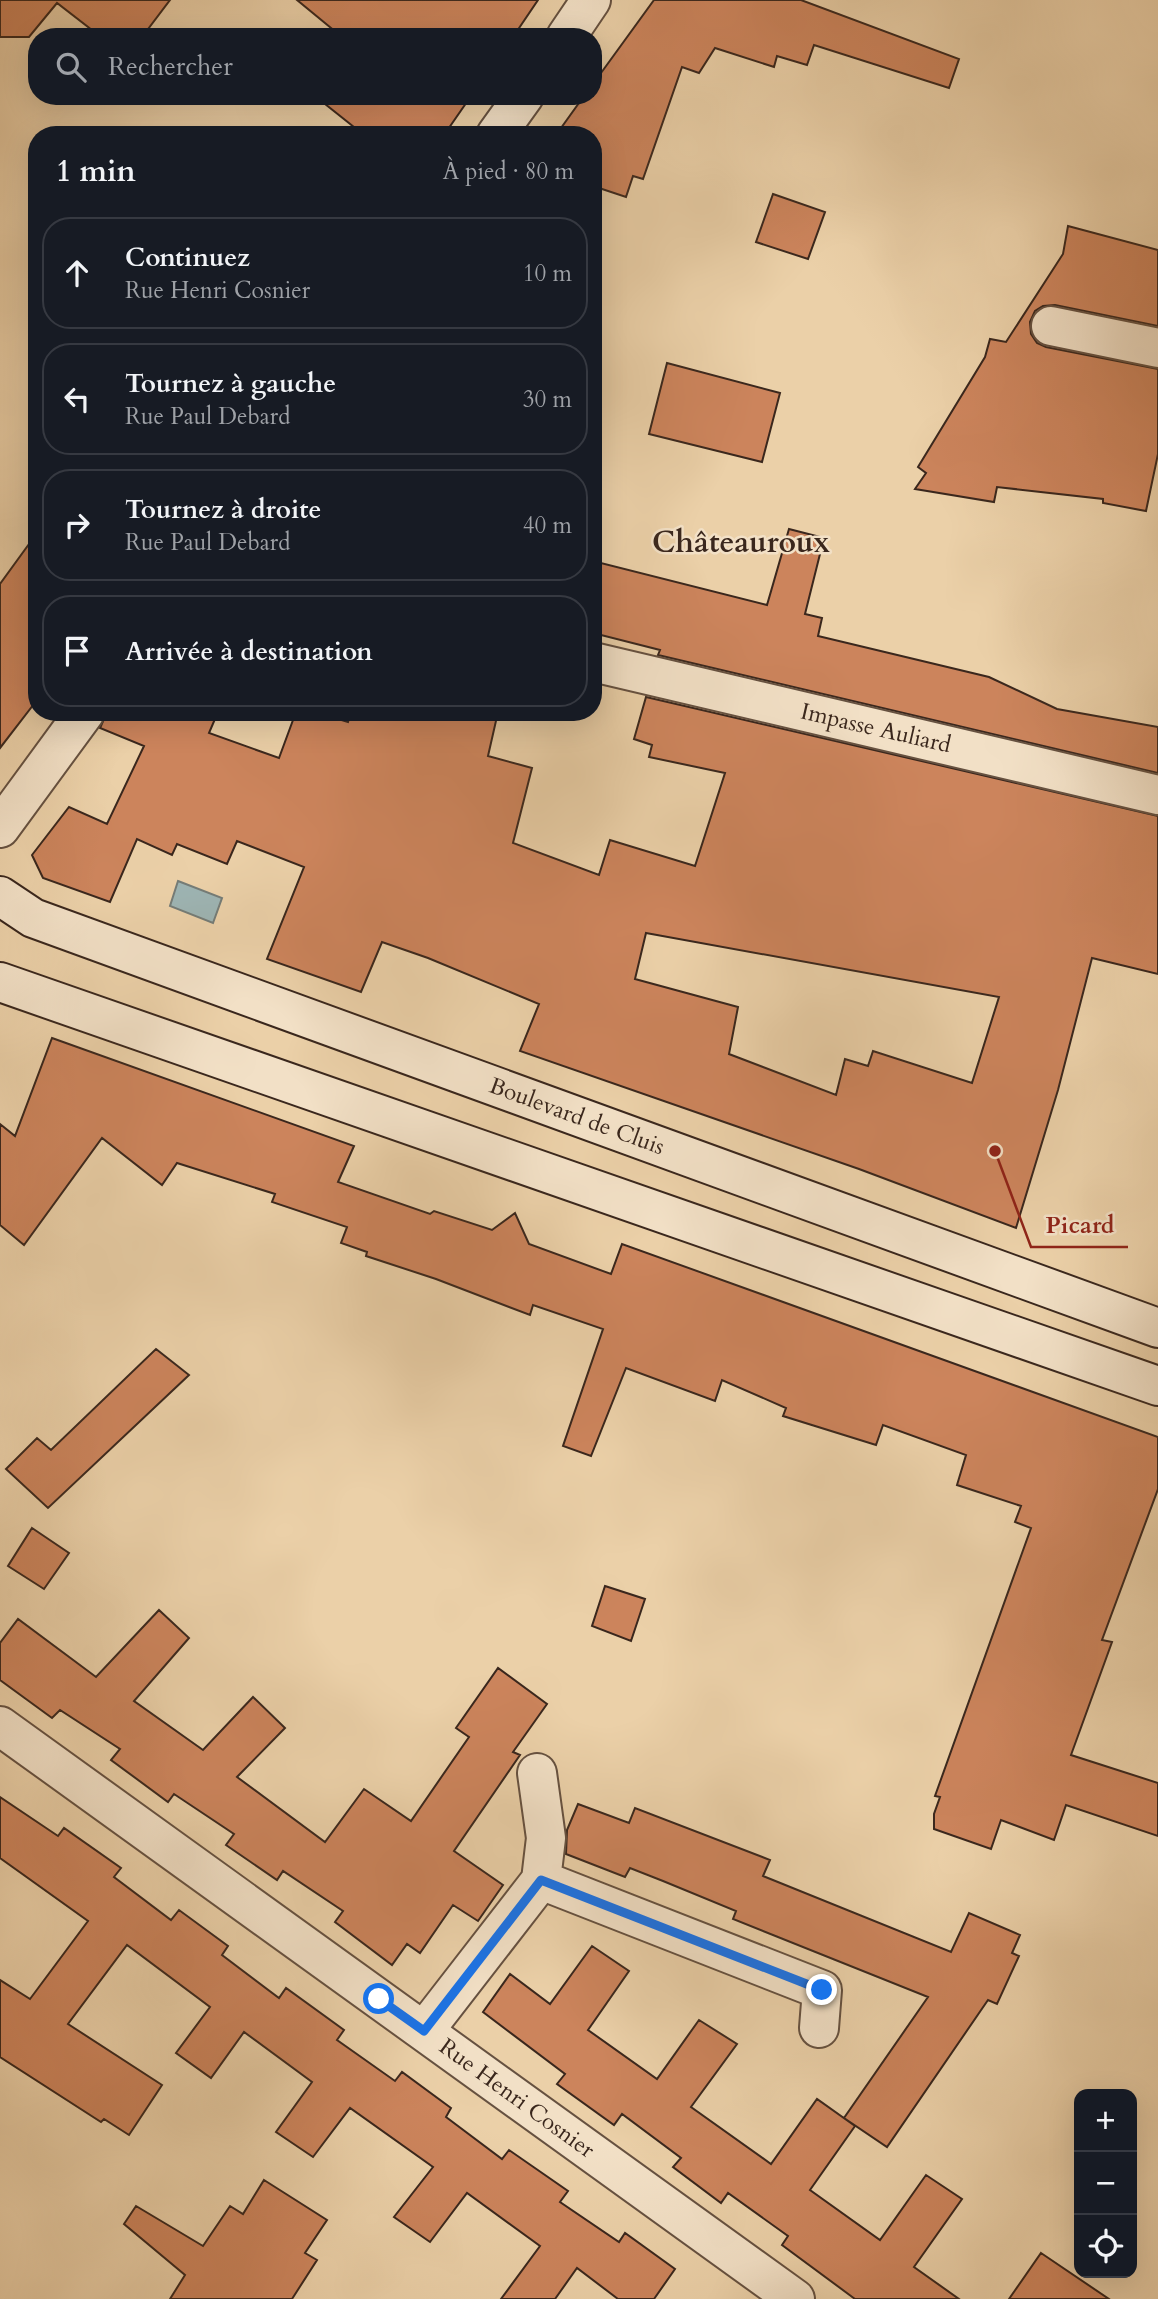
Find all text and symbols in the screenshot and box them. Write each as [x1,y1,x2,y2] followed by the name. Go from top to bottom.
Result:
[28,28,602,105] search box
[52,48,90,86] icon: search
[108,49,233,84] text: Rechercher
[56,151,136,192] text: 1 min
[443,156,574,187] text: À pied · 80 m
[125,240,250,275] text: Continuez
[58,254,96,292] icon: ahead
[523,258,572,289] text: 10 m
[125,275,310,306] text: Rue Henri Cosnier
[125,366,336,401] text: Tournez à gauche
[58,380,96,418] icon: left
[523,384,572,415] text: 30 m
[125,401,290,432] text: Rue Paul Debard
[125,492,321,527] text: Tournez à droite
[58,506,96,544] icon: right
[523,510,572,541] text: 40 m
[652,522,830,563] district label: Châteauroux
[125,527,290,558] text: Rue Paul Debard
[58,632,96,670] icon: arrive
[125,634,373,669] text: Arrivée à destination
[798,696,955,761] street label: Impasse Auliard
[485,1070,669,1162] street label: Boulevard de Cluis
[1031,1202,1128,1247] callout: Picard
[1046,1209,1115,1242] text: Picard
[806,1974,837,2005] route end
[363,1983,394,2014] route start
[433,2031,601,2165] street label: Rue Henri Cosnier
[1074,2089,1137,2278] map controls
[1074,2089,1137,2152] button: +
[1074,2152,1137,2215] button: −
[1074,2215,1137,2278] button: locate

